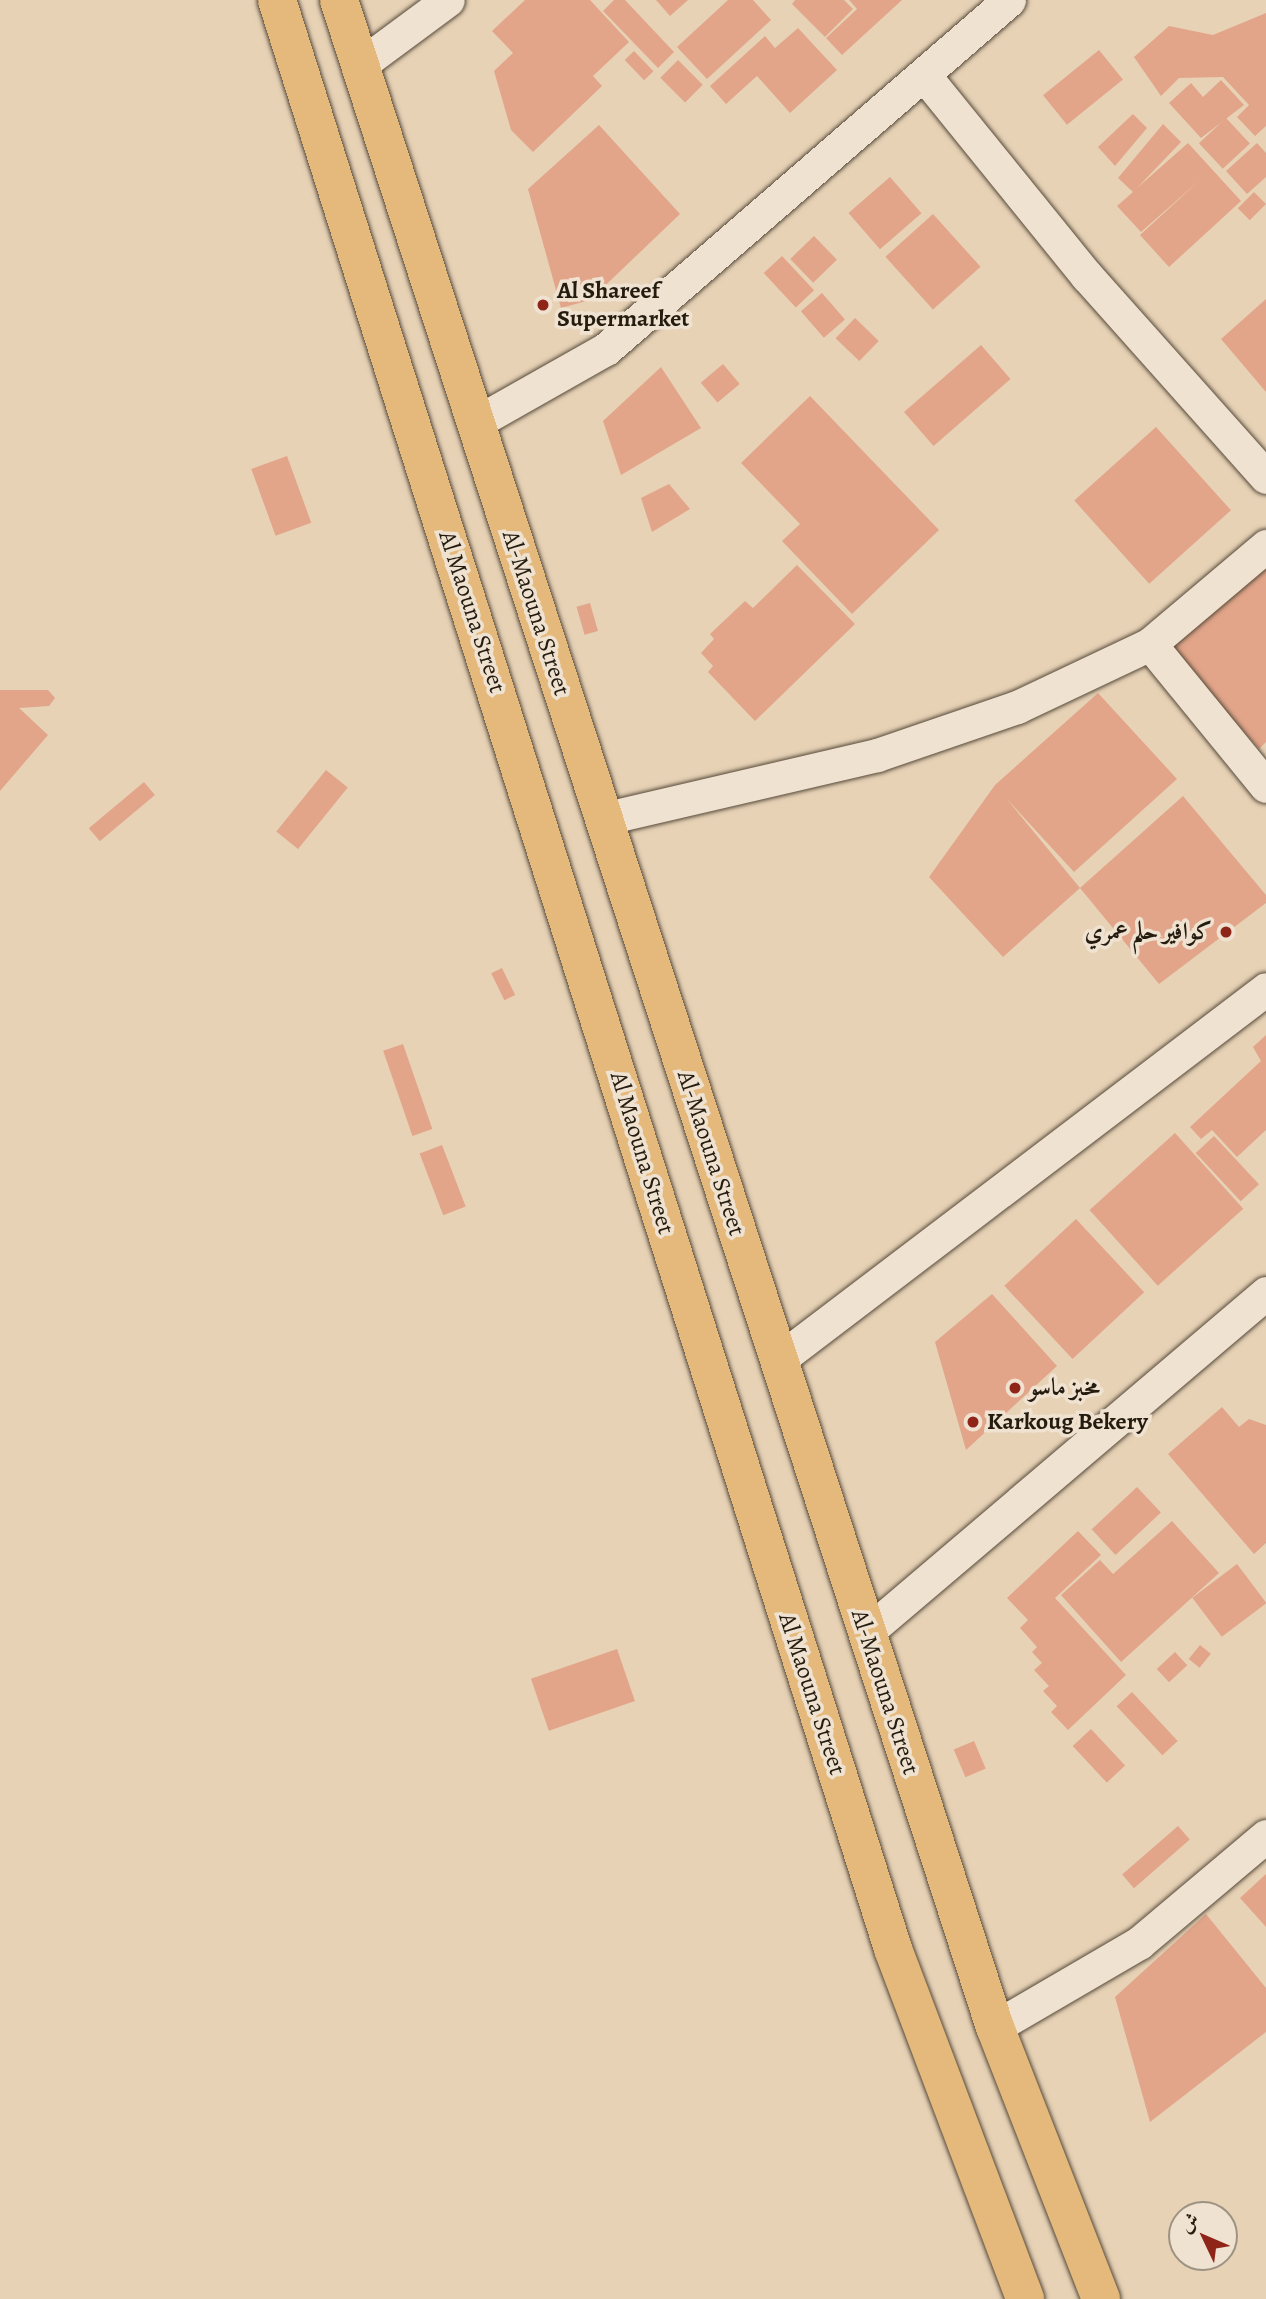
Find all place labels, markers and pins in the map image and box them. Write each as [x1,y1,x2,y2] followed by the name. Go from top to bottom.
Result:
[557,277,689,333] place label: Al Shareef Supermarket
[535,297,551,313] marker: Al Shareef Supermarket
[1084,918,1212,946] place label: كوافير حلم عمري
[1218,924,1234,940] marker: كوافير حلم عمري
[1029,1374,1100,1402] place label: مخبز ماسو
[1007,1380,1023,1396] marker: مخبز ماسو
[987,1408,1148,1436] place label: Karkoug Bekery
[965,1414,981,1430] marker: Karkoug Bekery

